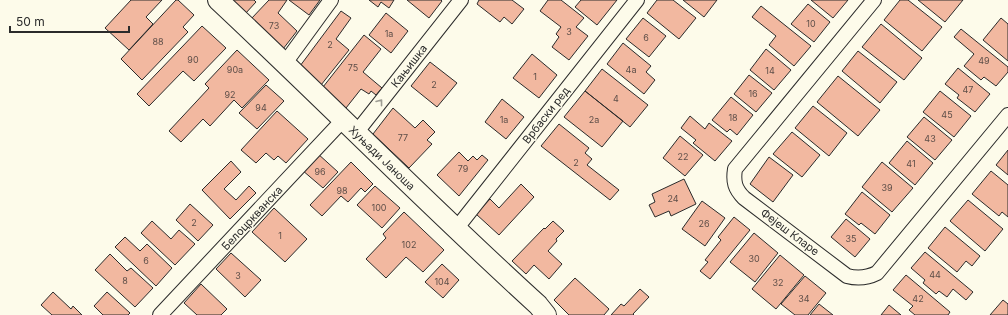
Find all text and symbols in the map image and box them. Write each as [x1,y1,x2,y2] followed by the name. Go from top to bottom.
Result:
[10,8,129,34] scale bar
[16,14,45,29] text: 50 m
[806,18,816,29] house number: 10
[269,20,280,31] house number: 73
[566,26,572,37] house number: 3
[385,28,393,39] house number: 1a
[643,32,649,43] house number: 6
[152,36,164,47] house number: 88
[327,39,333,50] house number: 2
[388,42,430,90] street label: Кањишка
[187,54,199,65] house number: 90
[978,55,990,66] house number: 49
[348,62,358,73] house number: 75
[227,64,243,75] house number: 90a
[626,64,636,75] house number: 4a
[765,65,775,76] house number: 14
[533,71,537,82] house number: 1
[431,79,437,90] house number: 2
[519,84,573,146] street label: Врбаски ред
[963,84,973,95] house number: 47
[748,88,758,99] house number: 16
[224,89,236,100] house number: 92
[613,93,619,104] house number: 4
[376,100,383,107] one-way arrow
[255,102,267,113] house number: 94
[941,109,953,120] house number: 45
[728,112,738,123] house number: 18
[500,114,508,125] house number: 1a
[589,114,599,125] house number: 2a
[346,123,418,193] street label: Хуњади Јаноша
[398,132,408,143] house number: 77
[924,133,936,144] house number: 43
[678,151,688,162] house number: 22
[573,157,579,168] house number: 2
[906,158,916,169] house number: 41
[458,163,469,174] house number: 79
[314,166,326,177] house number: 96
[881,182,893,193] house number: 39
[219,183,285,253] street label: Белоцркванска
[336,185,348,196] house number: 98
[667,193,679,204] house number: 24
[371,202,387,213] house number: 100
[758,205,822,259] street label: Фејеш Кларе
[191,217,197,228] house number: 2
[698,218,710,229] house number: 26
[278,230,282,241] house number: 1
[845,233,857,244] house number: 35
[402,239,416,250] house number: 102
[748,253,760,264] house number: 30
[143,255,149,266] house number: 6
[929,269,941,280] house number: 44
[235,270,241,281] house number: 3
[122,275,128,286] house number: 8
[434,276,450,287] house number: 104
[772,277,784,288] house number: 32
[798,293,810,304] house number: 34
[912,293,924,304] house number: 42

